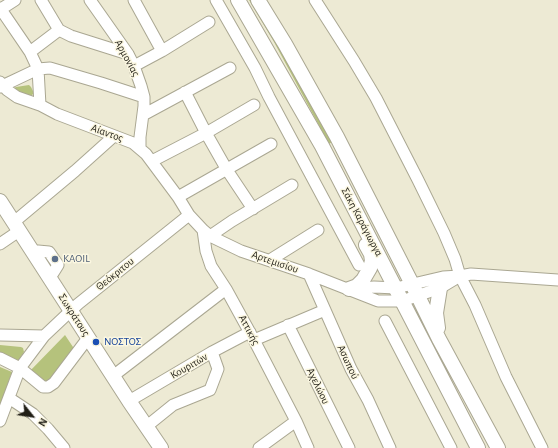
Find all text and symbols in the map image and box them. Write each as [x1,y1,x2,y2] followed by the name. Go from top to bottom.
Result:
[111,37,143,79] street label: Αρμονίας
[89,121,125,145] street label: Αίαντoς
[338,185,386,259] street label: Σάκη Καράγιωργα
[250,248,300,276] street label: Αρτεμισίου
[63,252,90,266] place label: KAOIL
[50,254,60,264] marker: KAOIL
[93,255,137,293] street label: Θεόκριτου
[55,291,93,339] street label: Σωκράτους
[236,313,262,347] street label: Αττικής
[104,335,141,349] place label: ΝΟΣΤΟΣ
[91,337,101,347] marker: ΝΟΣΤΟΣ
[334,343,362,381] street label: Ασωπού
[168,350,210,382] street label: Κουριτών
[304,366,332,406] street label: Αχελώου
[12,396,52,436] north arrow
[36,416,50,428] text: N

